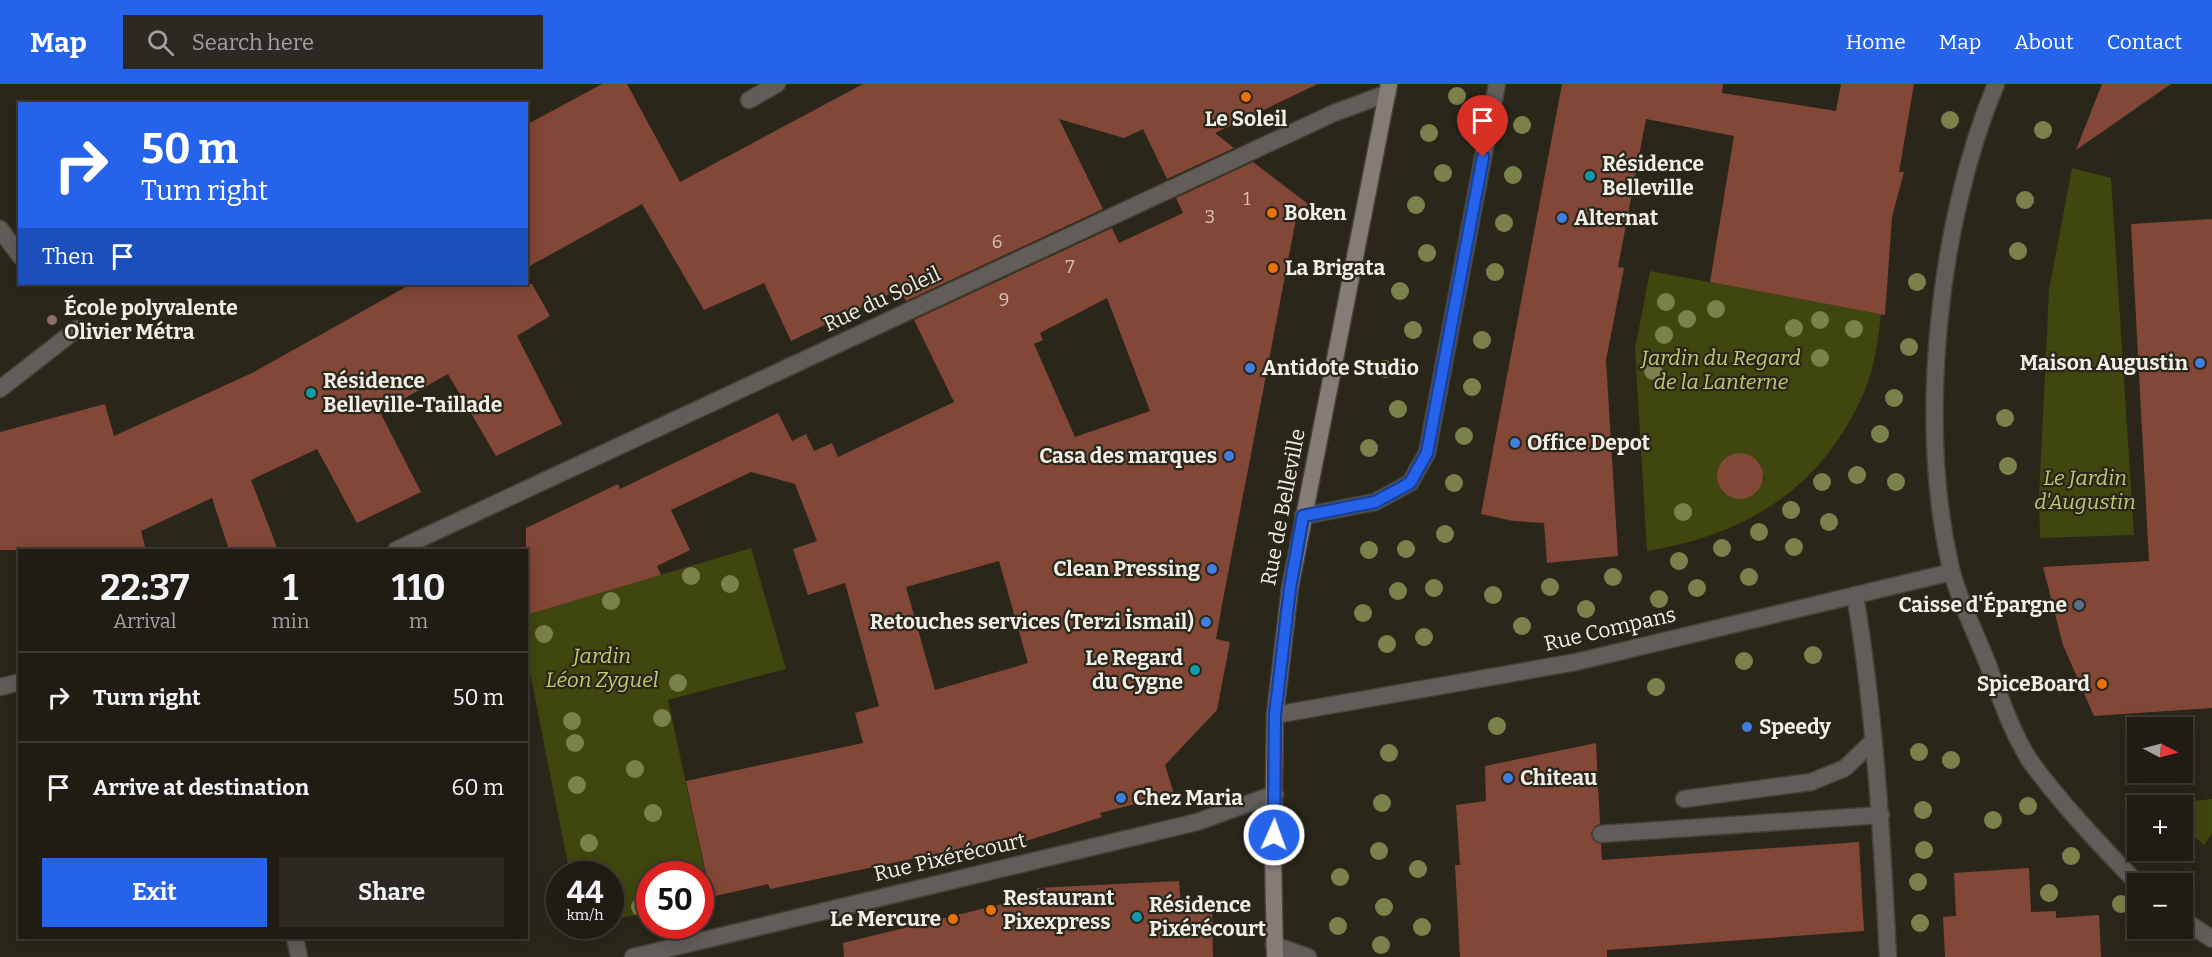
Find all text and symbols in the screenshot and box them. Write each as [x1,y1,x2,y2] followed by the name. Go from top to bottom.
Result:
[123,15,543,69] search box
[30,26,87,59] text: Map
[144,26,177,59] icon: search
[192,29,314,56] text: Search here
[1846,29,1906,55] text: Home
[1939,29,1981,55] text: Map
[2014,29,2074,55] text: About
[2107,29,2182,55] text: Contact
[1239,90,1253,104] marker: Le Soleil
[1457,95,1508,157] pin
[1466,104,1499,137] icon: arrive
[1205,106,1288,132] place label: Le Soleil
[141,124,238,174] text: 50 m
[42,126,120,204] icon: right
[1602,151,1704,201] place label: Résidence Belleville
[1583,169,1597,183] marker: Résidence Belleville
[141,175,268,207] text: Turn right
[1243,188,1251,210] house number: 1
[1284,200,1347,226] place label: Boken
[1574,205,1659,231] place label: Alternat
[1205,206,1215,228] house number: 3
[1265,206,1279,220] marker: Boken
[1555,211,1569,225] marker: Alternat
[992,231,1002,253] house number: 6
[106,240,139,273] icon: arrive
[42,243,94,270] text: Then
[1285,255,1385,281] place label: La Brigata
[1065,256,1075,278] house number: 7
[819,261,945,337] street label: Rue du Soleil
[1266,261,1280,275] marker: La Brigata
[999,289,1009,311] house number: 9
[64,294,238,345] place label: École polyvalente Olivier Métra
[45,313,59,327] marker: École polyvalente Olivier Métra
[1639,345,1801,395] park label: Jardin du Regard de la Lanterne
[2020,350,2188,376] place label: Maison Augustin
[1262,355,1419,381] place label: Antidote Studio
[2193,356,2207,370] marker: Maison Augustin
[1243,361,1257,375] marker: Antidote Studio
[323,368,502,418] place label: Résidence Belleville-Taillade
[304,386,318,400] marker: Résidence Belleville-Taillade
[1255,426,1311,588] street label: Rue de Belleville
[1527,430,1651,456] place label: Office Depot
[1508,436,1522,450] marker: Office Depot
[1039,443,1217,469] place label: Casa des marques
[1222,449,1236,463] marker: Casa des marques
[2034,465,2136,515] park label: Le Jardin d'Augustin
[1053,556,1200,582] place label: Clean Pressing
[1205,562,1219,576] marker: Clean Pressing
[100,566,189,610] text: 22:37
[283,566,298,610] text: 1
[392,566,446,610] text: 110
[1898,591,2067,618] place label: Caisse d'Épargne
[2072,598,2086,612] marker: Caisse d'Épargne
[1542,601,1678,657] street label: Rue Compans
[870,608,1194,635] place label: Retouches services (Terzi İsmail)
[113,609,177,633] text: Arrival
[272,609,309,633] text: min
[409,609,428,633] text: m
[1199,615,1213,629] marker: Retouches services (Terzi İsmail)
[546,643,659,693] park label: Jardin Léon Zyguel
[1085,645,1183,695] place label: Le Regard du Cygne
[1188,663,1202,677] marker: Le Regard du Cygne
[1977,671,2090,697] place label: SpiceBoard
[2095,677,2109,691] marker: SpiceBoard
[42,681,75,714] icon: right
[93,684,201,711] text: Turn right
[453,684,504,711] text: 50 m
[1759,714,1831,740] place label: Speedy
[2127,717,2193,783] north arrow
[2127,717,2193,939] map controls
[1740,720,1754,734] marker: Speedy
[1520,765,1597,791] place label: Chiteau
[42,771,75,804] icon: arrive
[1501,771,1515,785] marker: Chiteau
[93,774,309,801] text: Arrive at destination
[452,774,504,801] text: 60 m
[1133,785,1243,811] place label: Chez Maria
[1114,791,1128,805] marker: Chez Maria
[2127,795,2193,861] button: +
[1242,803,1306,867] position arrow
[871,827,1029,887] street label: Rue Pixérécourt
[42,858,267,927] button: Exit
[279,858,504,927] button: Share
[636,861,714,939] speed limit sign: 50
[2127,873,2193,939] button: −
[567,875,603,911] text: 44
[1003,885,1115,935] place label: Restaurant Pixexpress
[1149,892,1267,942] place label: Résidence Pixérécourt
[984,903,998,917] marker: Restaurant Pixexpress
[566,906,604,924] text: km/h
[830,906,941,932] place label: Le Mercure
[1130,910,1144,924] marker: Résidence Pixérécourt
[946,912,960,926] marker: Le Mercure

